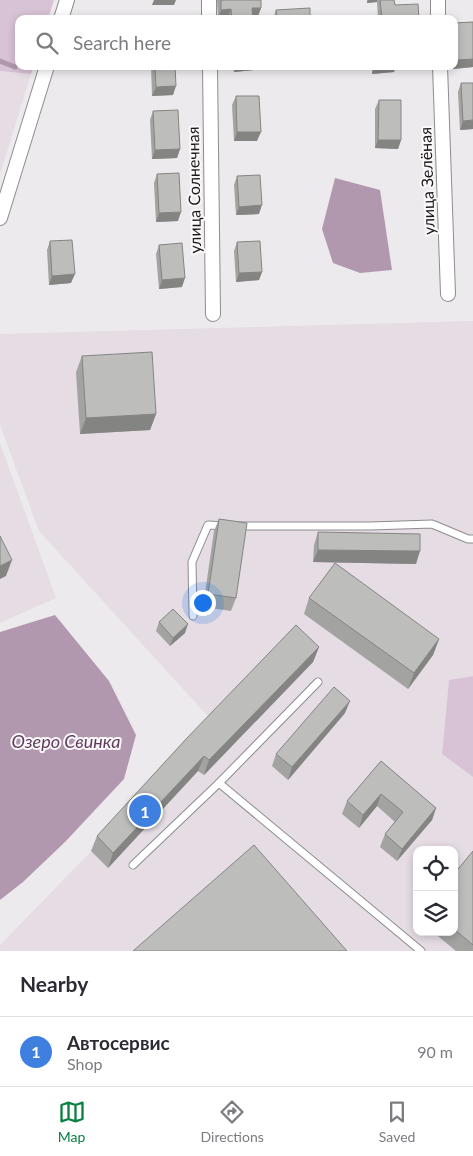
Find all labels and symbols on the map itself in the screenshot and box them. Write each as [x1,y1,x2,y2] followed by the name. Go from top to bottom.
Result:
[183,126,204,254] street label: улица Солнечная
[415,127,438,235] street label: улица Зелёная
[190,590,216,616] your location
[12,730,120,752] water label: Озеро Свинка
[129,792,161,830] pin: 1

